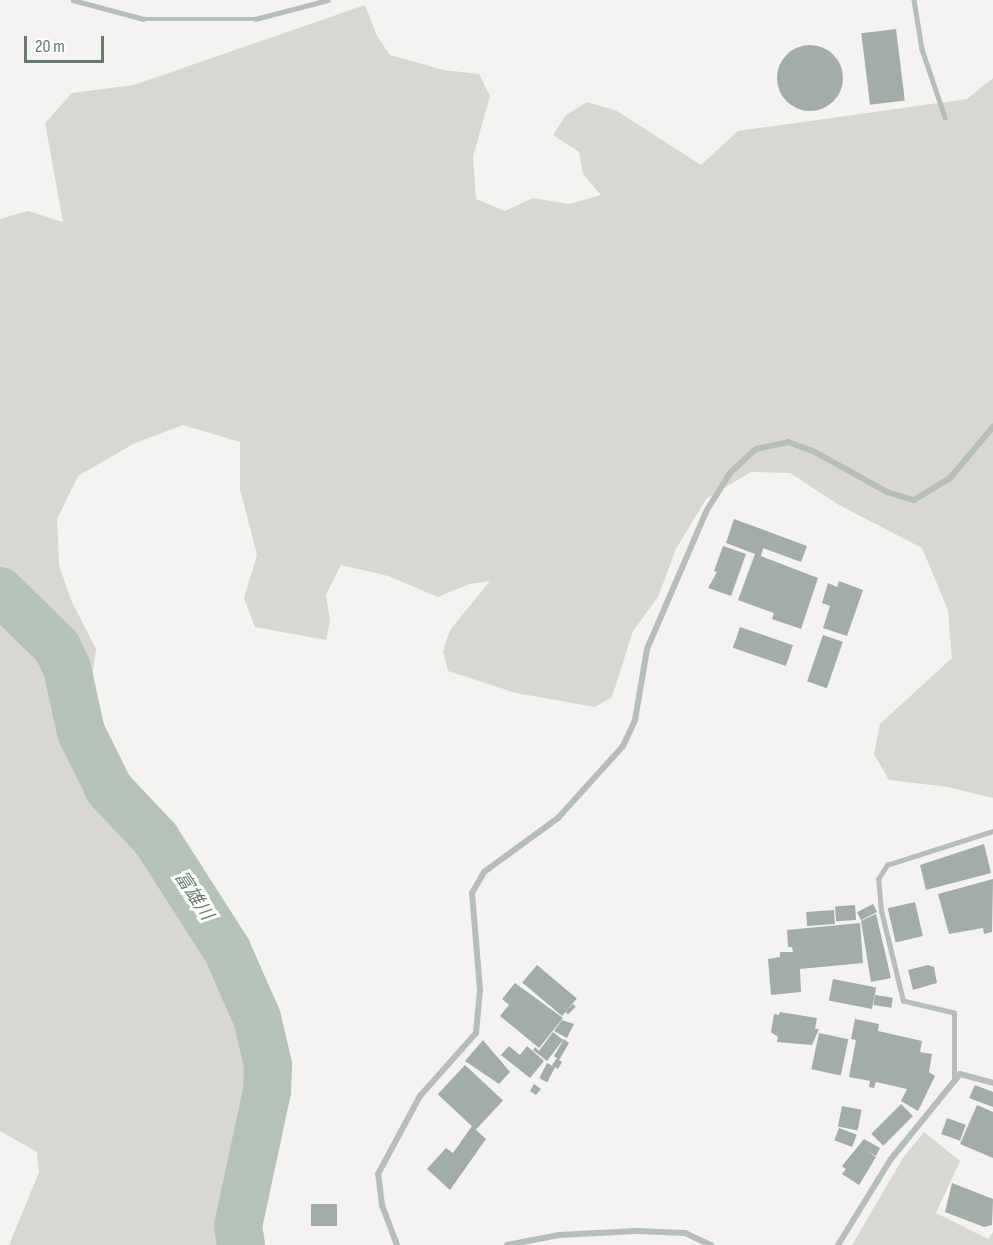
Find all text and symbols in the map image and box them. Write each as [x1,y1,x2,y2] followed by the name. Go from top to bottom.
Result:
[27,24,106,62] scale bar
[35,36,65,57] text: 20 m
[169,867,217,925] water label: 富雄川

